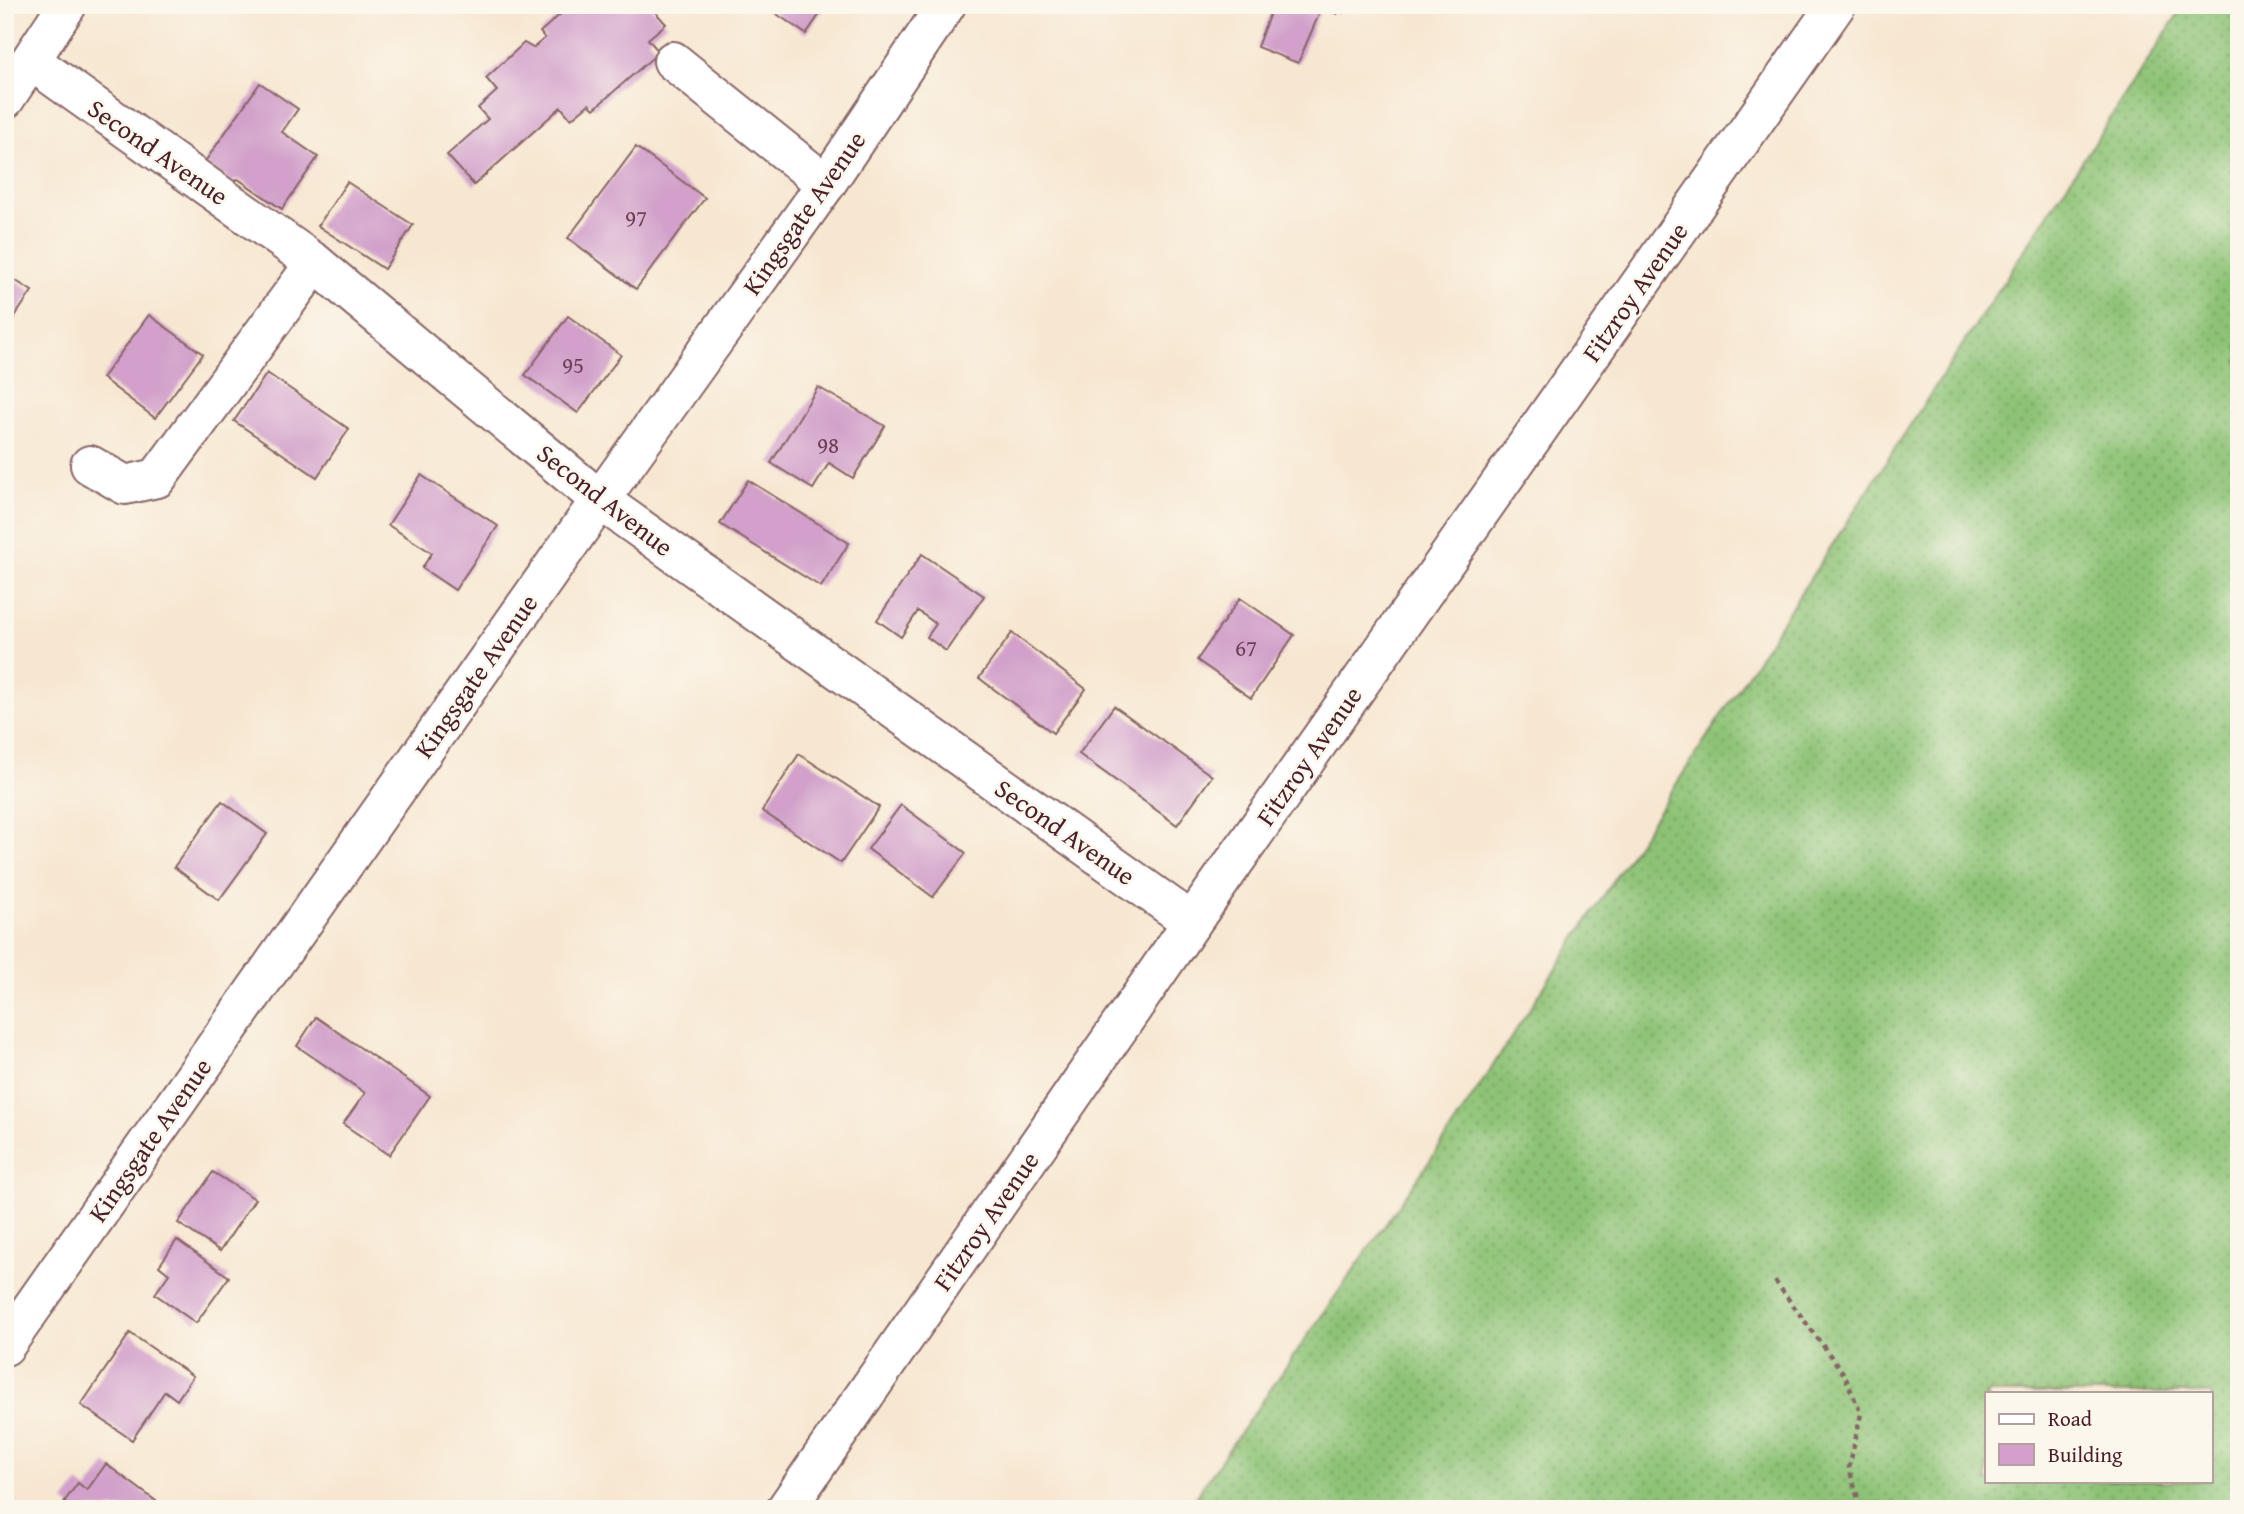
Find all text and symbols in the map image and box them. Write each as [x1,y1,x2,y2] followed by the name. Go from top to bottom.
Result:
[80,89,237,215] street label: Second Avenue
[732,123,875,303] street label: Kingsgate Avenue
[625,201,647,234] house number: 97
[1572,214,1697,370] street label: Fitzroy Avenue
[562,348,584,381] house number: 95
[817,428,839,461] house number: 98
[529,434,682,565] street label: Second Avenue
[404,586,547,766] street label: Kingsgate Avenue
[1235,631,1257,664] house number: 67
[1246,678,1371,834] street label: Fitzroy Avenue
[987,769,1144,895] street label: Second Avenue
[78,1050,221,1230] street label: Kingsgate Avenue
[923,1143,1048,1299] street label: Fitzroy Avenue
[1985,1392,2212,1482] legend
[2048,1403,2093,1434] text: Road
[2048,1439,2123,1470] text: Building

